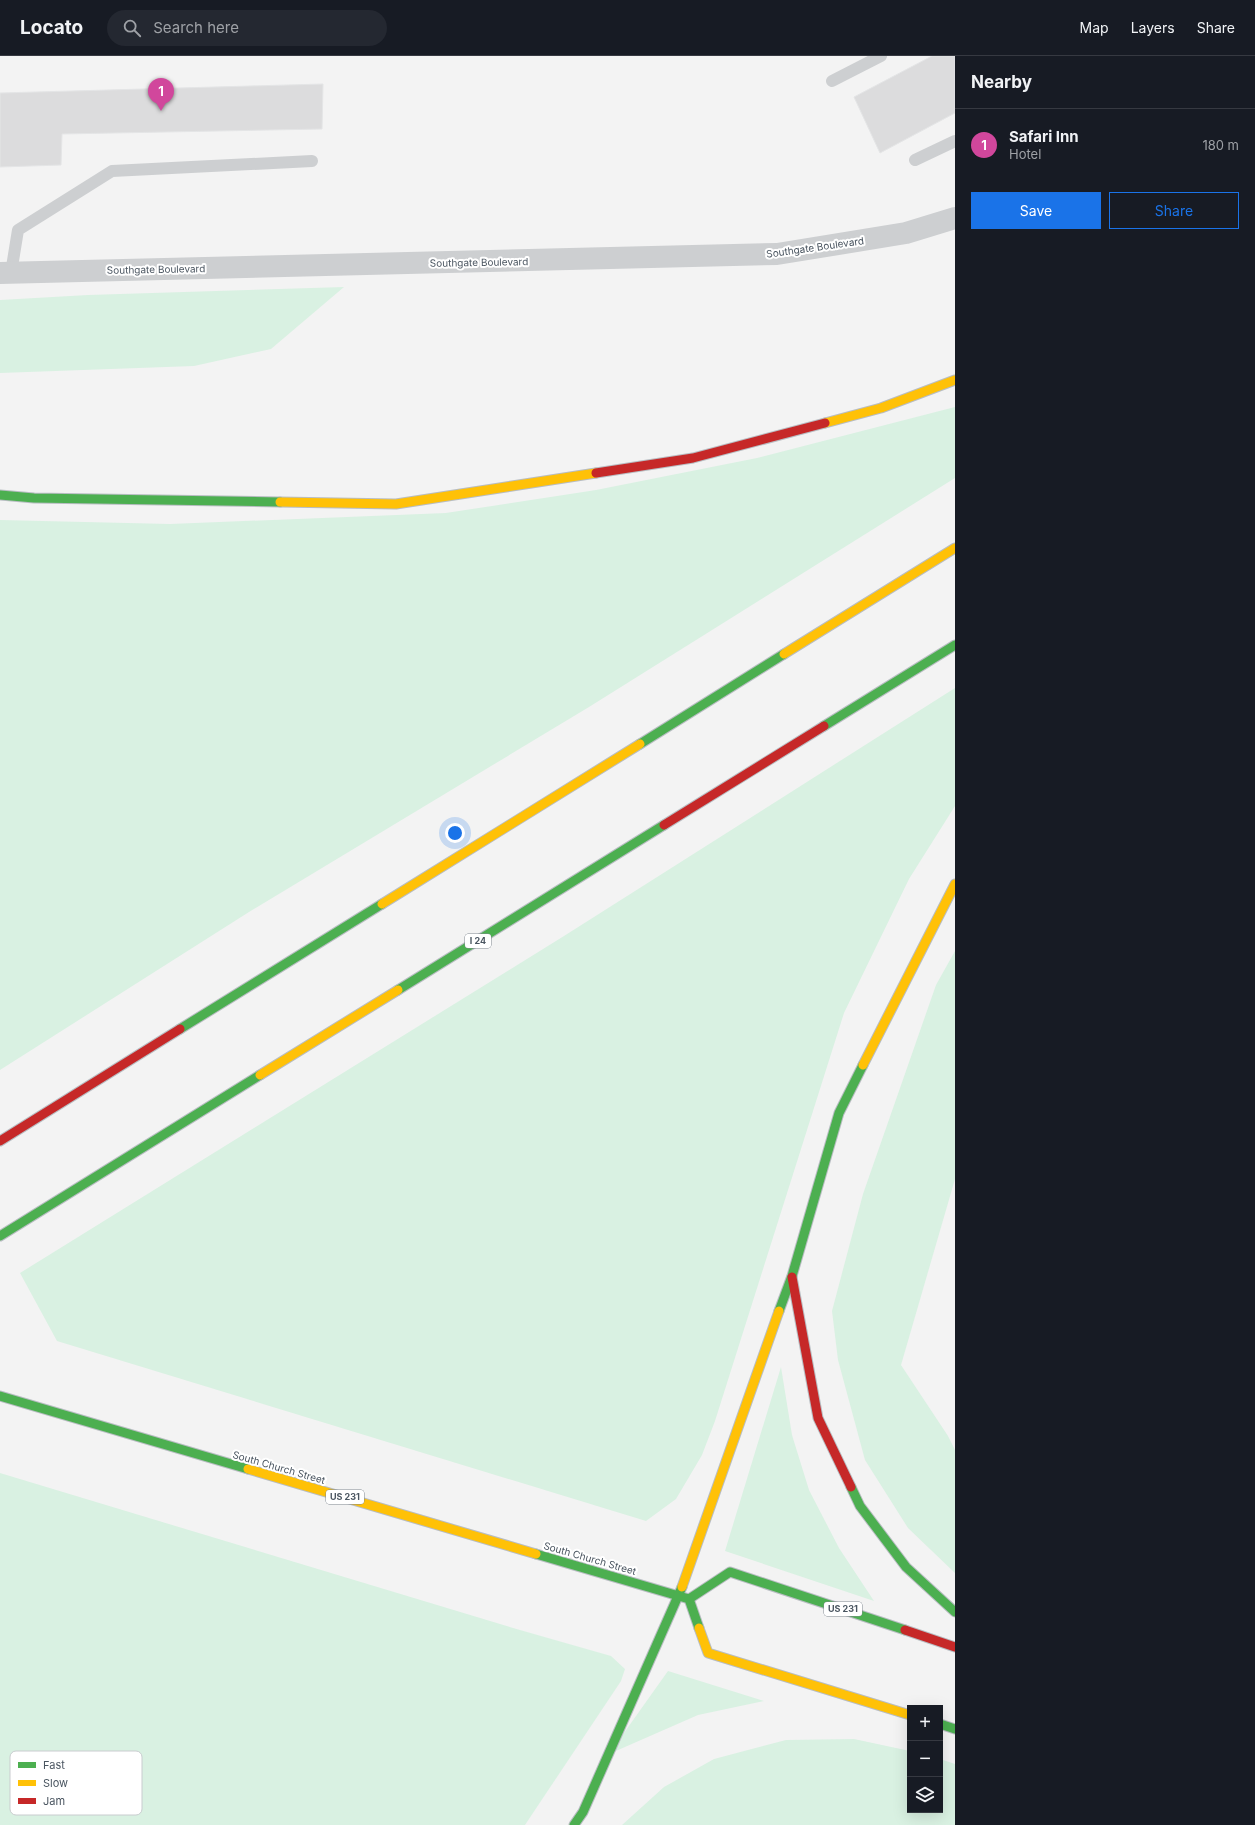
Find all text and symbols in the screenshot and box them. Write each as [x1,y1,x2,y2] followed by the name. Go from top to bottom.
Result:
[107,10,387,46] search box
[20,16,83,39] text: Locato
[121,17,143,39] icon: search
[153,18,239,37] text: Search here
[1080,19,1109,36] text: Map
[1131,19,1175,36] text: Layers
[1197,19,1235,36] text: Share
[971,72,1032,92] text: Nearby
[148,78,174,111] pin: 1
[1009,127,1079,146] text: Safari Inn
[981,137,987,153] text: 1
[1202,137,1239,153] text: 180 m
[1009,146,1041,162] text: Hotel
[971,192,1101,229] button: Save
[1109,192,1239,229] button: Share
[765,234,865,260] street label: Southgate Boulevard
[430,255,528,269] street label: Southgate Boulevard
[107,262,205,276] street label: Southgate Boulevard
[445,823,465,843] your location
[465,934,491,948] road number: I 24
[231,1448,327,1486] street label: South Church Street
[326,1490,364,1504] road number: US 231
[542,1539,638,1577] street label: South Church Street
[824,1602,862,1616] road number: US 231
[907,1705,943,1813] map controls
[907,1705,943,1741] button: +
[907,1741,943,1777] button: −
[10,1751,142,1815] legend
[43,1758,65,1772] text: Fast
[43,1776,68,1790] text: Slow
[907,1777,943,1813] button: layers
[43,1794,65,1808] text: Jam

